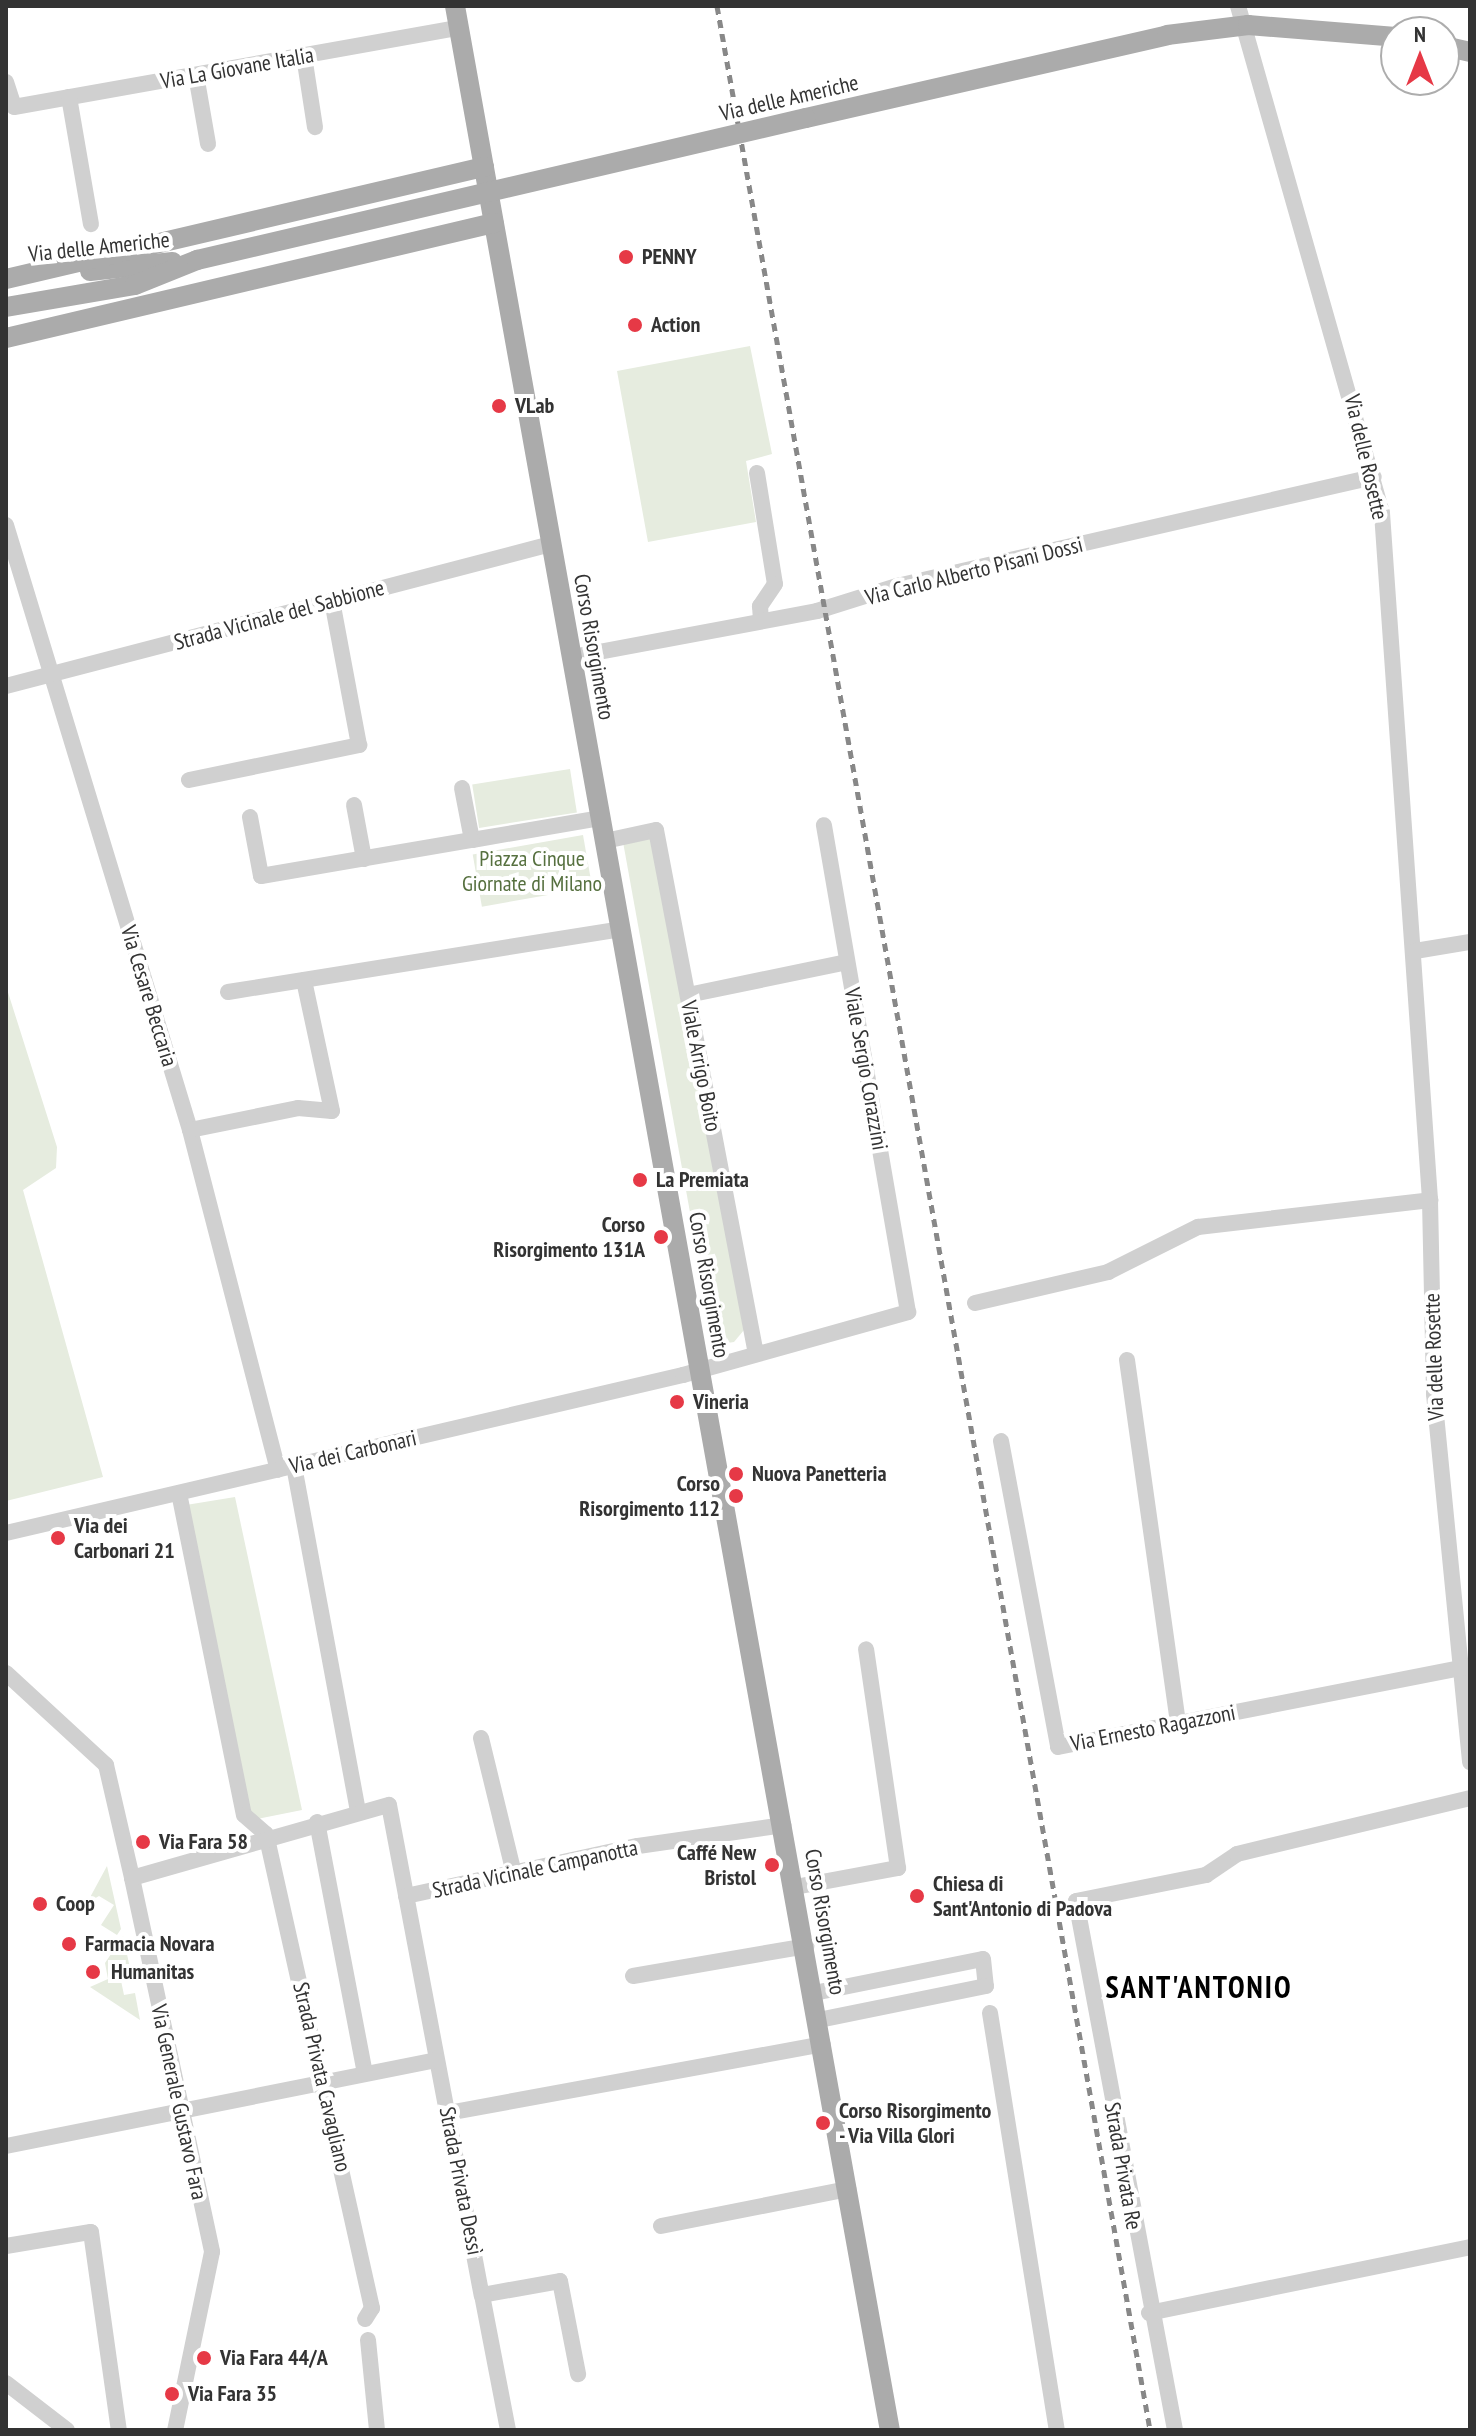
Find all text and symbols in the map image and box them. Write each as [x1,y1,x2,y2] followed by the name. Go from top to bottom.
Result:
[1380,16,1460,96] north arrow
[1414,20,1426,48] text: N
[158,42,316,94] street label: Via La Giovane Italia
[717,69,861,127] street label: Via delle Americhe
[27,226,171,268] street label: Via delle Americhe
[642,244,697,270] place label: PENNY
[617,248,635,266] marker: PENNY
[651,312,700,338] place label: Action
[626,316,644,334] marker: Action
[1339,392,1393,522] street label: Via delle Rosette
[515,393,554,419] place label: VLab
[490,397,508,415] marker: VLab
[862,531,1086,611] street label: Via Carlo Alberto Pisani Dossi
[568,572,620,722] street label: Corso Risorgimento
[171,574,387,656] street label: Strada Vicinale del Sabbione
[462,845,602,896] park label: Piazza Cinque Giornate di Milano
[115,922,183,1070] street label: Via Cesare Beccaria
[839,986,893,1152] street label: Viale Sergio Corazzini
[675,998,727,1134] street label: Viale Arrigo Boito
[656,1167,749,1193] place label: La Premiata
[631,1171,649,1189] marker: La Premiata
[683,1210,735,1360] street label: Corso Risorgimento
[493,1211,645,1262] place label: Corso Risorgimento 131A
[652,1228,670,1246] marker: Corso Risorgimento 131A
[1419,1293,1449,1421] street label: Via delle Rosette
[693,1389,749,1415] place label: Vineria
[668,1393,686,1411] marker: Vineria
[287,1425,419,1479] street label: Via dei Carbonari
[752,1461,887,1487] place label: Nuova Panetteria
[727,1465,745,1483] marker: Nuova Panetteria
[579,1470,720,1522] place label: Corso Risorgimento 112
[727,1487,745,1505] marker: Corso Risorgimento 112
[74,1512,175,1564] place label: Via dei Carbonari 21
[49,1529,67,1547] marker: Via dei Carbonari 21
[1068,1699,1238,1757] street label: Via Ernesto Ragazzoni
[159,1829,248,1855] place label: Via Fara 58
[134,1833,152,1851] marker: Via Fara 58
[430,1834,640,1904] street label: Strada Vicinale Campanotta
[677,1839,756,1890] place label: Caffé New Bristol
[799,1847,851,1997] street label: Corso Risorgimento
[763,1856,781,1874] marker: Caffé New Bristol
[933,1870,1112,1922] place label: Chiesa di Sant'Antonio di Padova
[908,1887,926,1905] marker: Chiesa di Sant'Antonio di Padova
[56,1891,95,1917] place label: Coop
[31,1895,49,1913] marker: Coop
[85,1931,215,1957] place label: Farmacia Novara
[60,1935,78,1953] marker: Farmacia Novara
[111,1959,194,1985] place label: Humanitas
[82,1961,104,1983] marker: Humanitas
[1106,1969,1292,2005] district label: SANT'ANTONIO
[287,1980,357,2174] street label: Strada Privata Cavagliano
[145,2002,213,2202] street label: Via Generale Gustavo Fara
[839,2097,991,2148] place label: Corso Risorgimento - Via Villa Glori
[1099,2100,1147,2232] street label: Strada Privata Re
[434,2105,488,2257] street label: Strada Privata Dessì
[814,2114,832,2132] marker: Corso Risorgimento - Via Villa Glori
[220,2345,328,2371] place label: Via Fara 44/A
[195,2349,213,2367] marker: Via Fara 44/A
[188,2381,277,2407] place label: Via Fara 35
[163,2385,181,2403] marker: Via Fara 35

